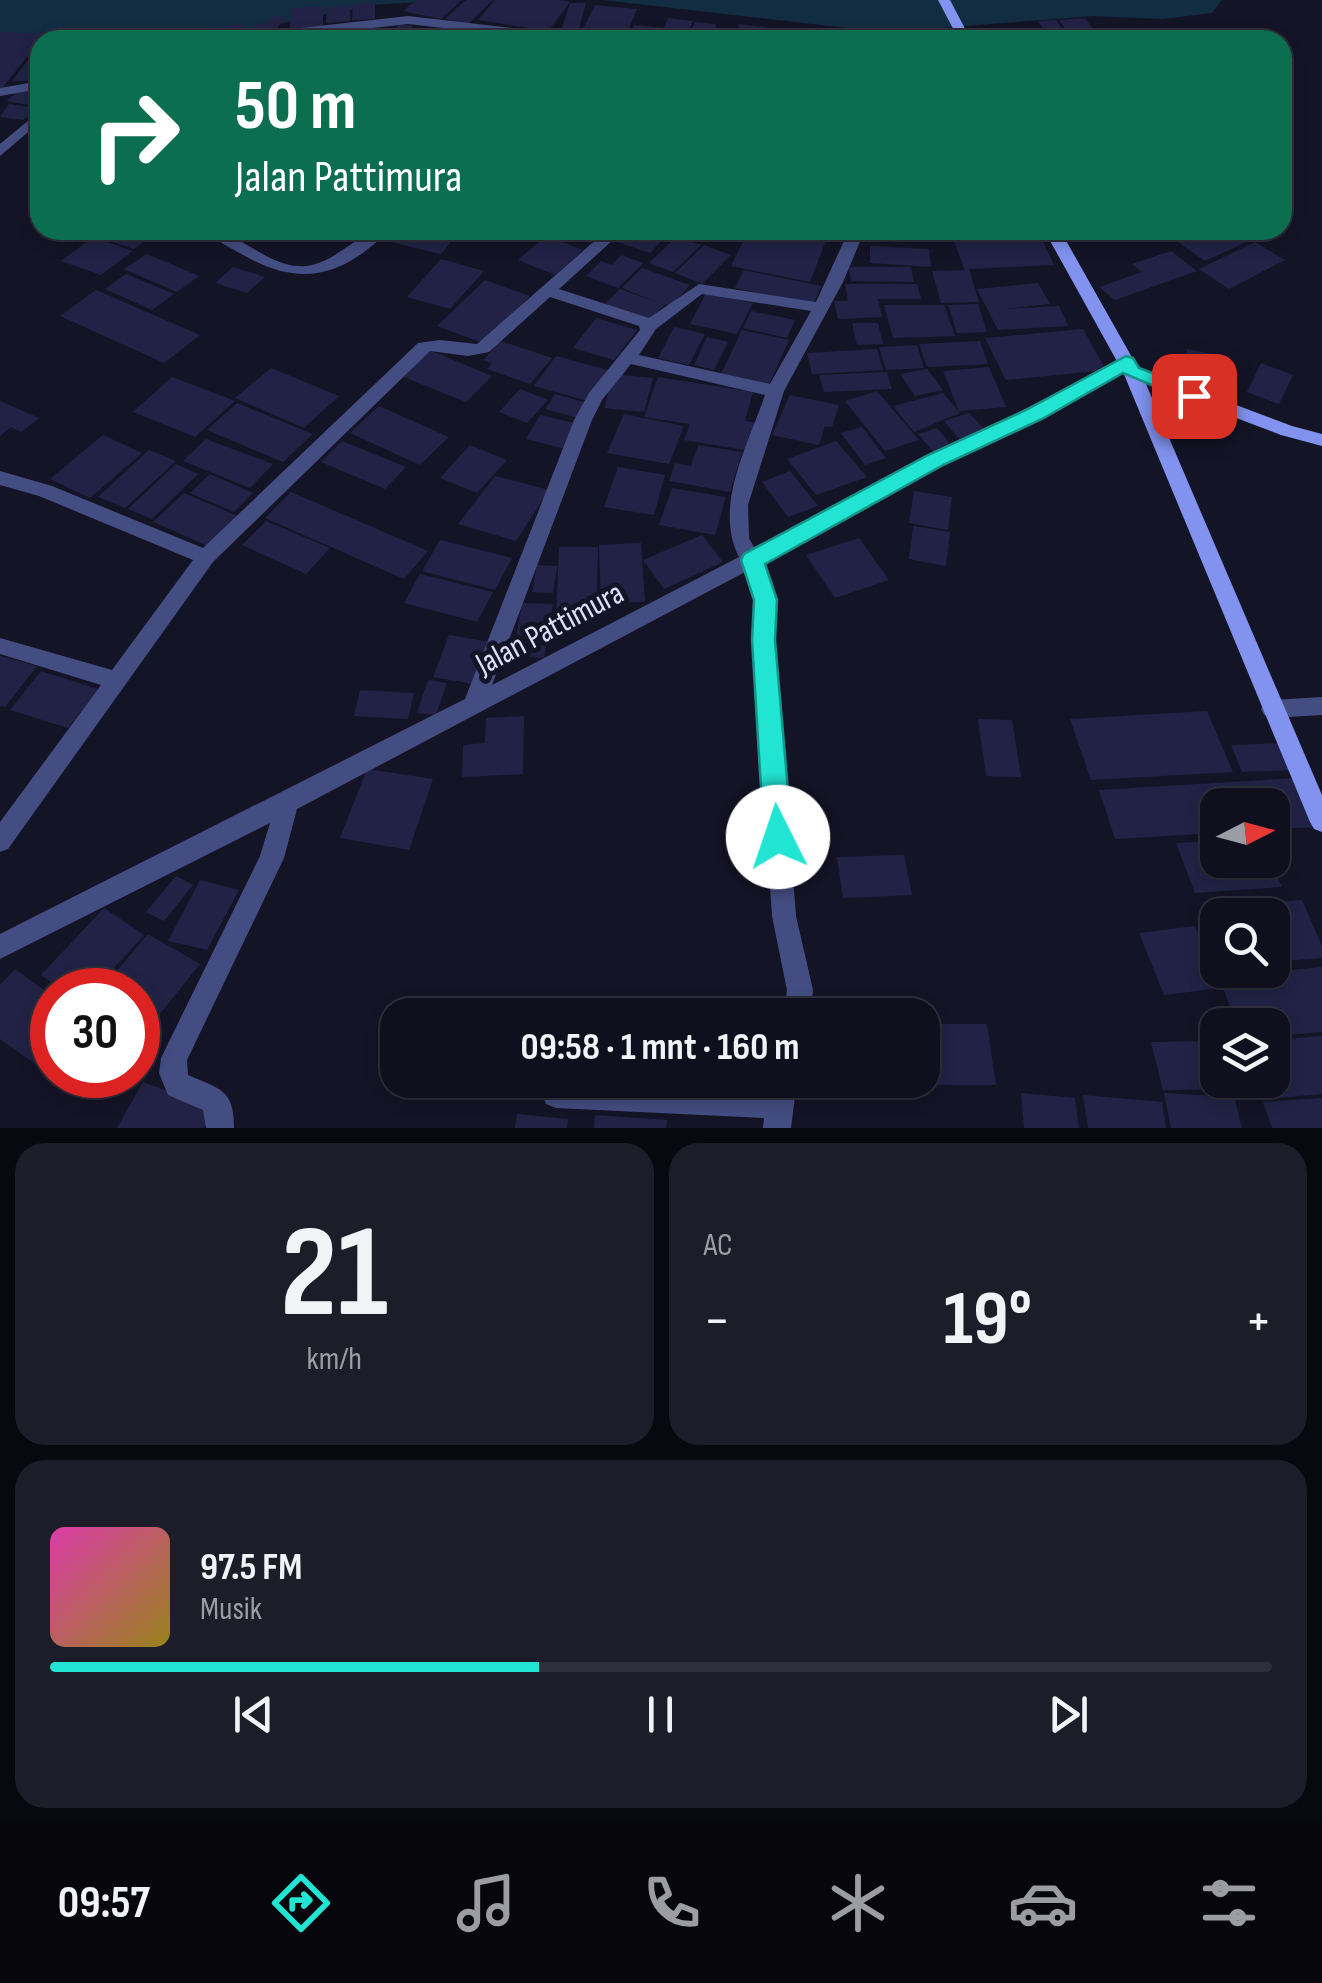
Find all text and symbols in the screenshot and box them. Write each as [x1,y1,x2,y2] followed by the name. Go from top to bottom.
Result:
[235,65,356,149] text: 50 m
[70,70,200,200] icon: right
[235,150,462,205] text: Jalan Pattimura
[1152,354,1237,439] pin
[1167,369,1222,424] icon: arrive
[469,574,631,685] street label: Jalan Pattimura
[726,785,830,889] position arrow
[1200,788,1290,878] north arrow
[1200,788,1290,1098] map controls
[1200,898,1290,988] button: search
[30,968,160,1098] speed limit sign: 30
[1200,1008,1290,1098] button: layers
[521,1025,799,1070] text: 09:58 · 1 mnt · 160 m
[280,1197,388,1353] text: 21
[704,1226,732,1265] text: AC
[944,1275,1032,1366] text: 19°
[704,1288,730,1355] text: −
[1245,1288,1272,1355] text: +
[307,1340,362,1379] text: km/h
[200,1545,302,1590] text: 97.5 FM
[200,1590,262,1629] text: Musik
[226,1687,281,1742] icon: previous
[633,1687,688,1742] icon: pause
[1041,1687,1096,1742] icon: next
[266,1868,336,1938] icon: directions
[451,1868,521,1938] icon: music
[637,1868,707,1938] icon: phone
[823,1868,893,1938] icon: climate
[1008,1868,1078,1938] icon: car
[1194,1868,1264,1938] icon: filters
[58,1876,150,1931] text: 09:57

